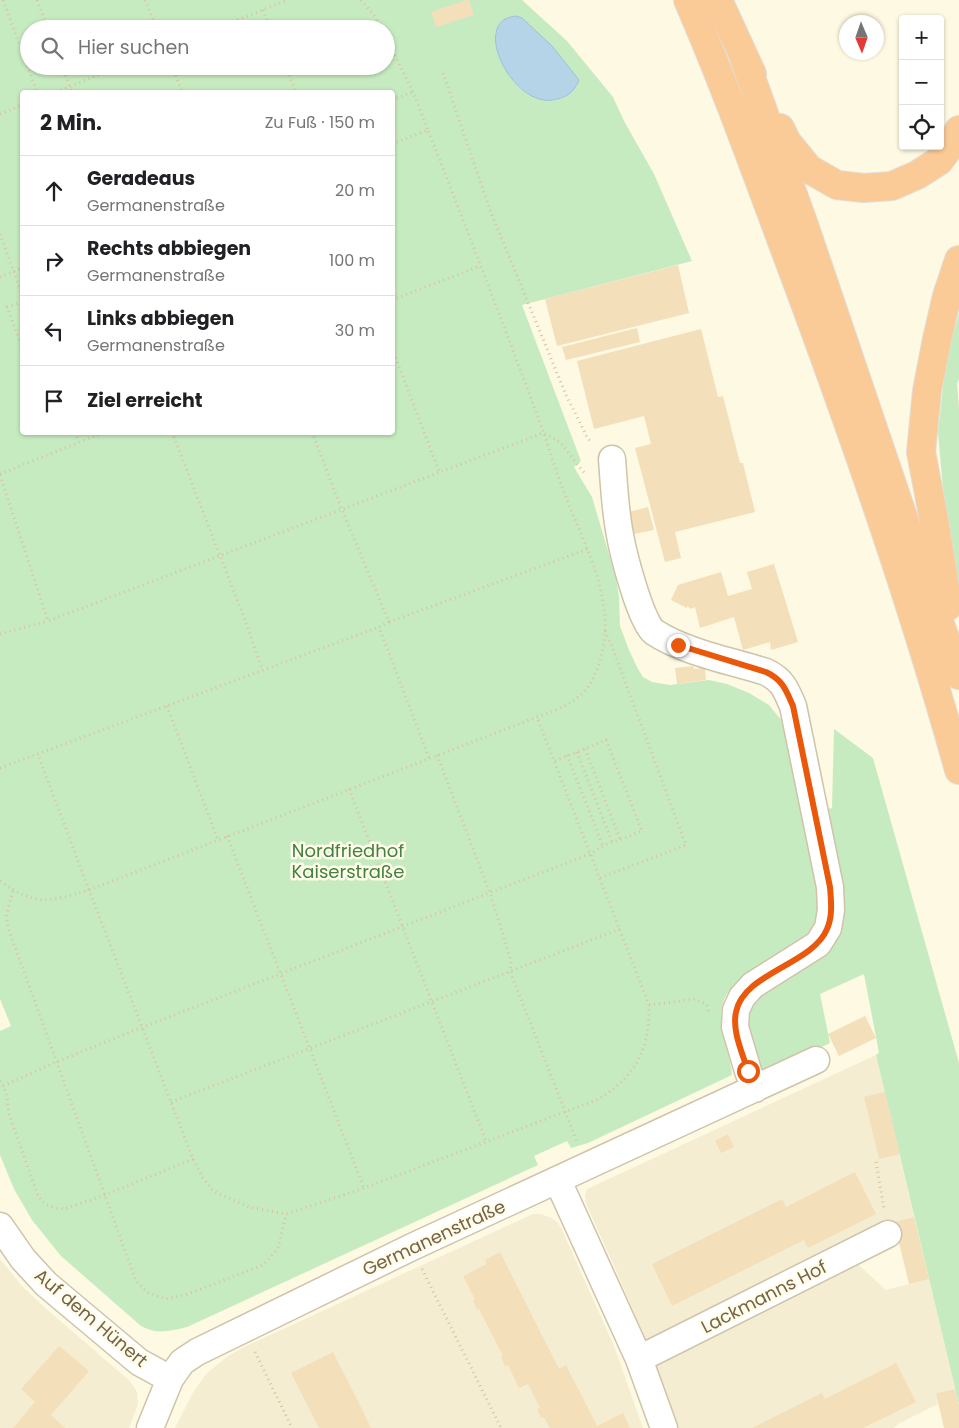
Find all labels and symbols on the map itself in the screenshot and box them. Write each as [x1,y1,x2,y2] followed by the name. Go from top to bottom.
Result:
[839,15,884,60] north arrow
[667,634,690,657] route end
[292,838,404,884] park label: Nordfriedhof Kaiserstraße
[737,1060,760,1083] route start
[358,1193,509,1282] street label: Germanenstraße
[697,1254,831,1339] street label: Lackmanns Hof
[29,1263,153,1373] street label: Auf dem Hünert

